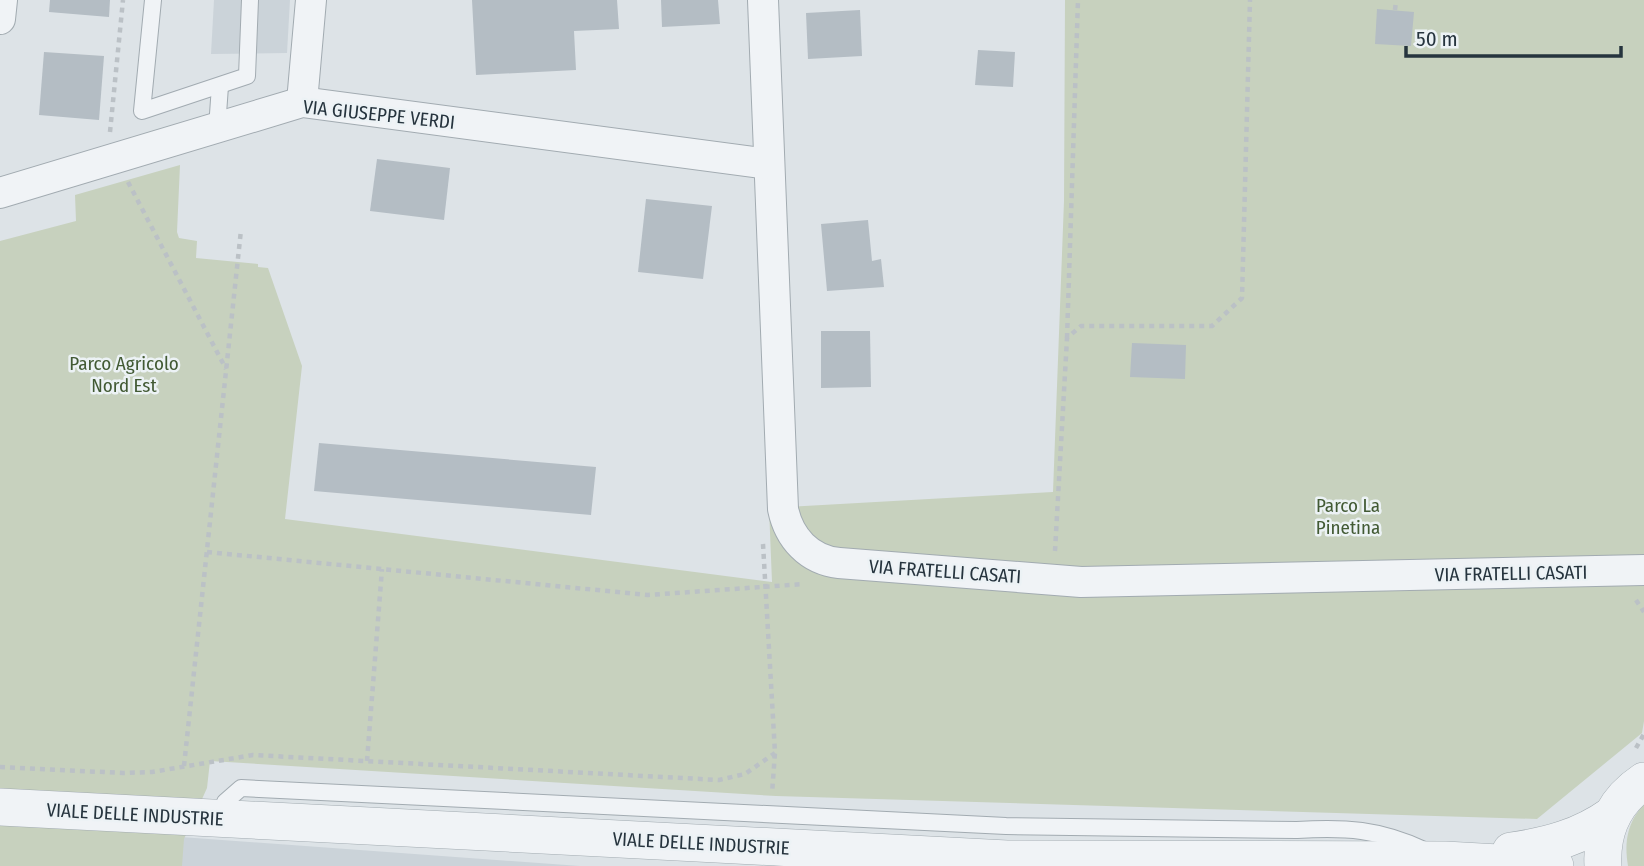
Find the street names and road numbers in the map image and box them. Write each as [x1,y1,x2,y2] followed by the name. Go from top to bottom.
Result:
[302,95,456,134] street label: VIA GIUSEPPE VERDI
[868,555,1022,588] street label: VIA FRATELLI CASATI
[1435,561,1588,586] street label: VIA FRATELLI CASATI
[46,798,224,831] street label: VIALE DELLE INDUSTRIE
[612,827,790,860] street label: VIALE DELLE INDUSTRIE

